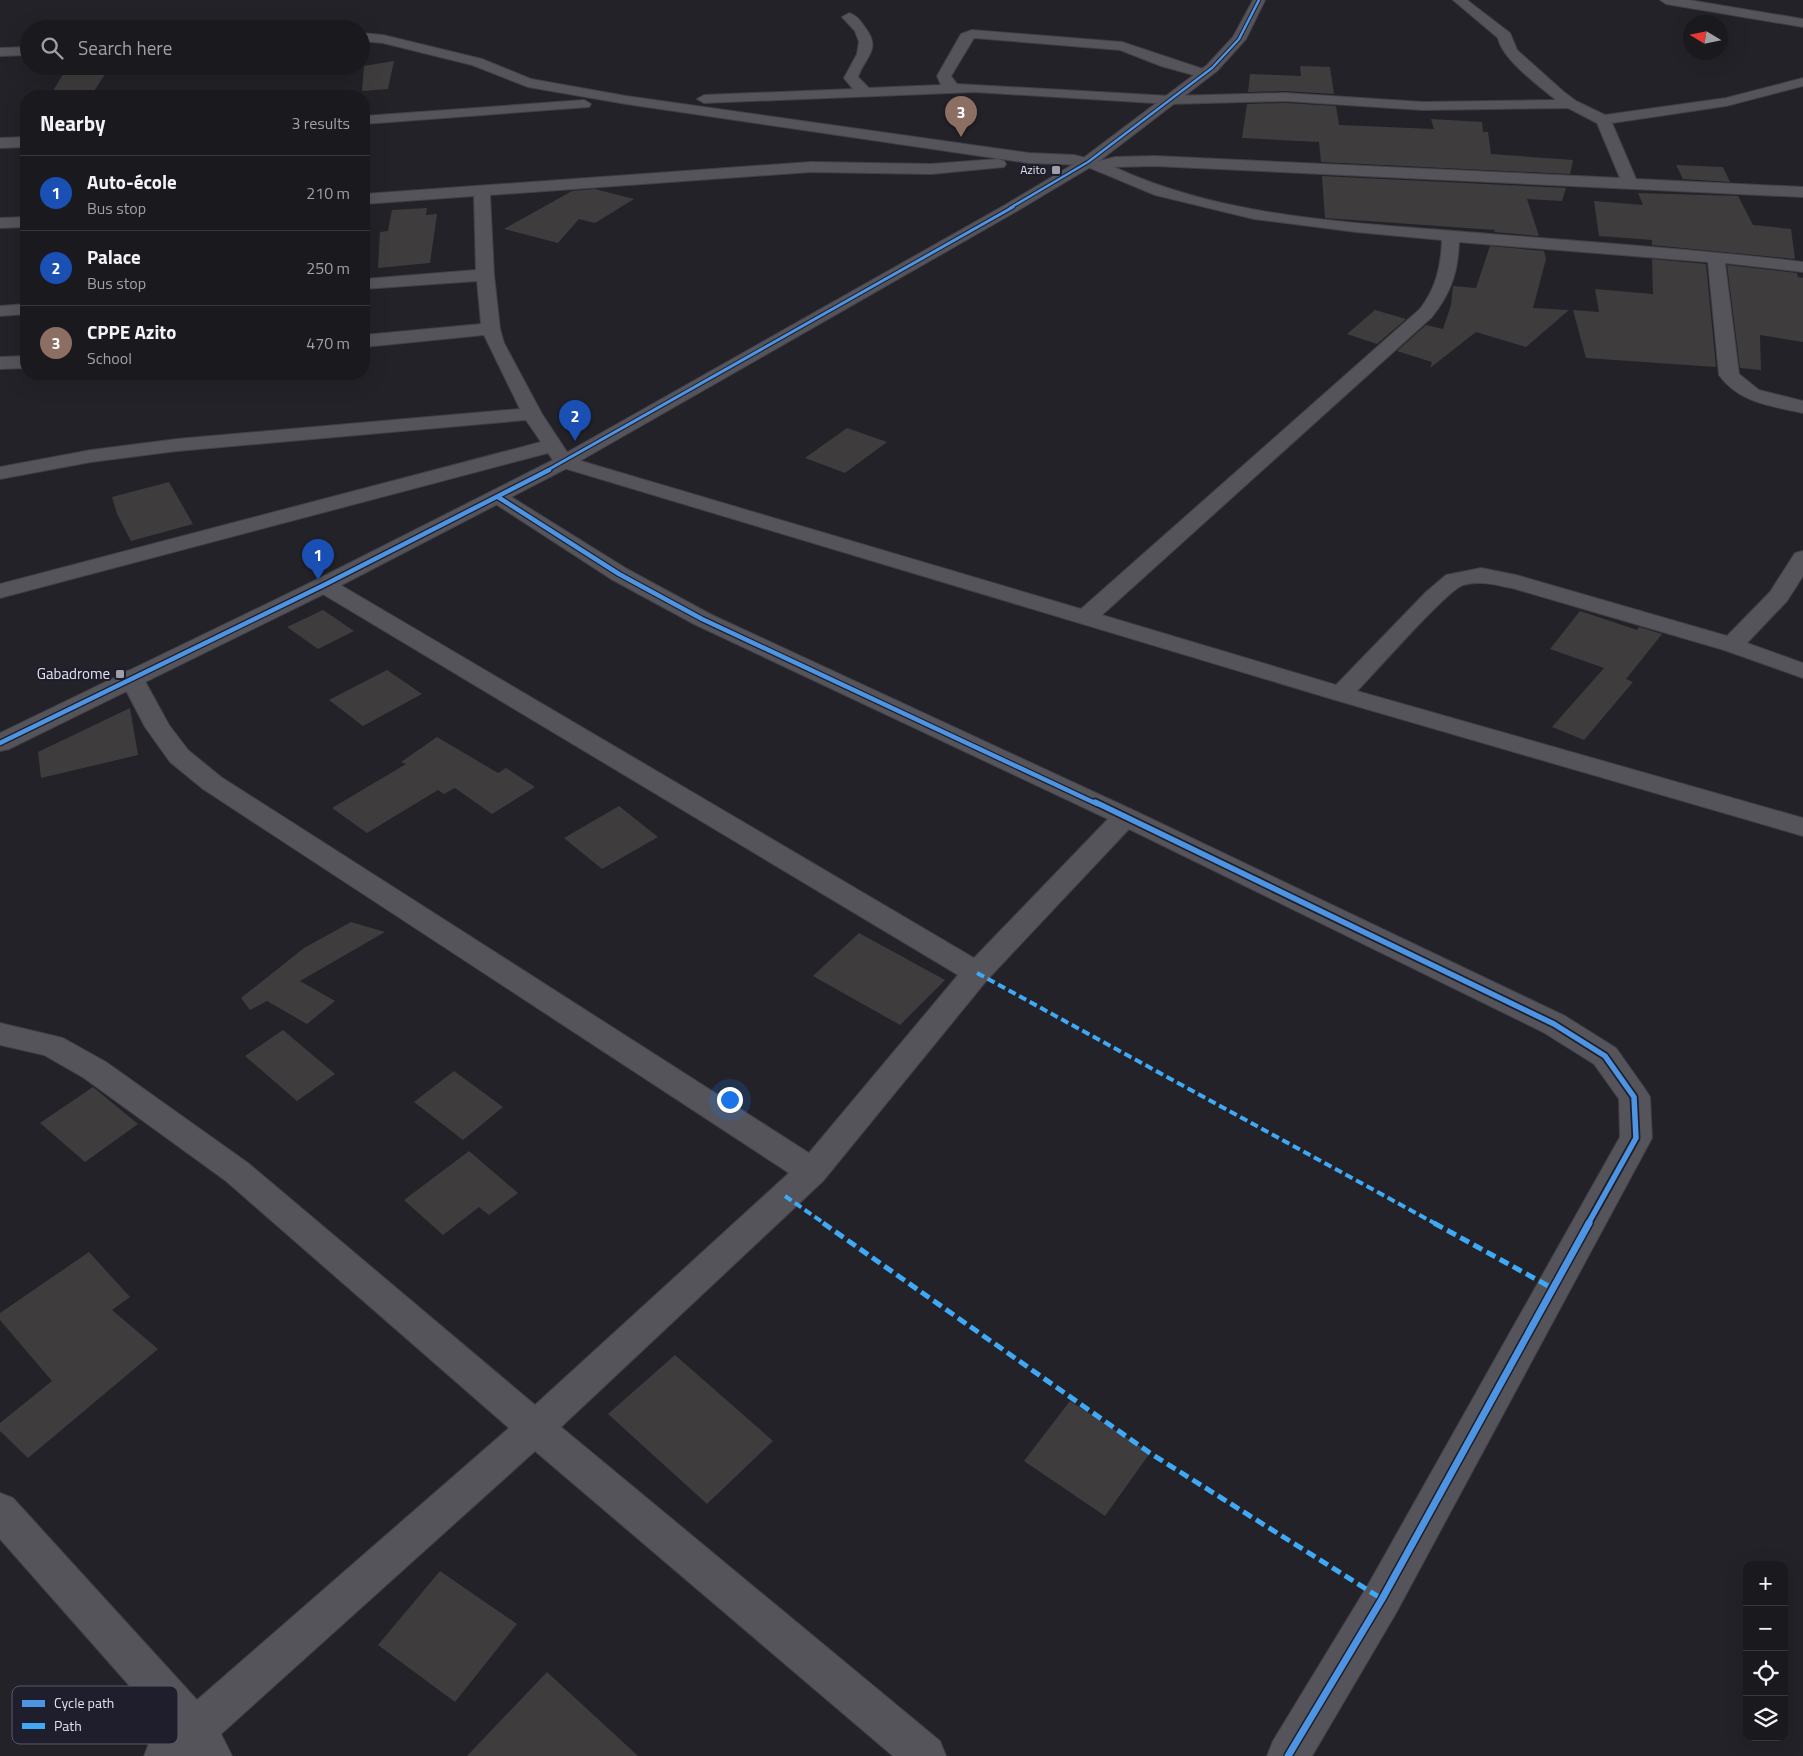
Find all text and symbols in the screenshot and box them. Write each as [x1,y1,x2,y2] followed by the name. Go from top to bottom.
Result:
[1683,15,1728,60] north arrow
[20,20,370,75] search box
[78,33,172,62] text: Search here
[38,34,66,62] icon: search
[945,96,977,137] pin: 3
[40,107,105,139] text: Nearby
[291,111,350,135] text: 3 results
[1020,160,1046,179] place label: Azito
[1050,164,1062,176] marker: Azito
[87,167,177,196] text: Auto-école
[52,181,60,205] text: 1
[306,181,350,205] text: 210 m
[87,196,146,220] text: Bus stop
[87,242,141,271] text: Palace
[52,256,60,280] text: 2
[306,256,350,280] text: 250 m
[87,271,146,295] text: Bus stop
[87,317,176,346] text: CPPE Azito
[52,331,60,355] text: 3
[306,331,350,355] text: 470 m
[87,346,132,370] text: School
[559,400,591,441] pin: 2
[302,539,334,580] pin: 1
[37,662,110,685] place label: Gabadrome
[114,668,126,680] marker: Gabadrome
[717,1087,743,1113] your location
[1743,1561,1788,1741] map controls
[1743,1561,1788,1606] button: +
[1743,1606,1788,1651] button: −
[1743,1651,1788,1696] button: locate
[12,1686,178,1744] legend
[54,1692,114,1713] text: Cycle path
[1743,1696,1788,1741] button: layers
[54,1715,82,1736] text: Path

